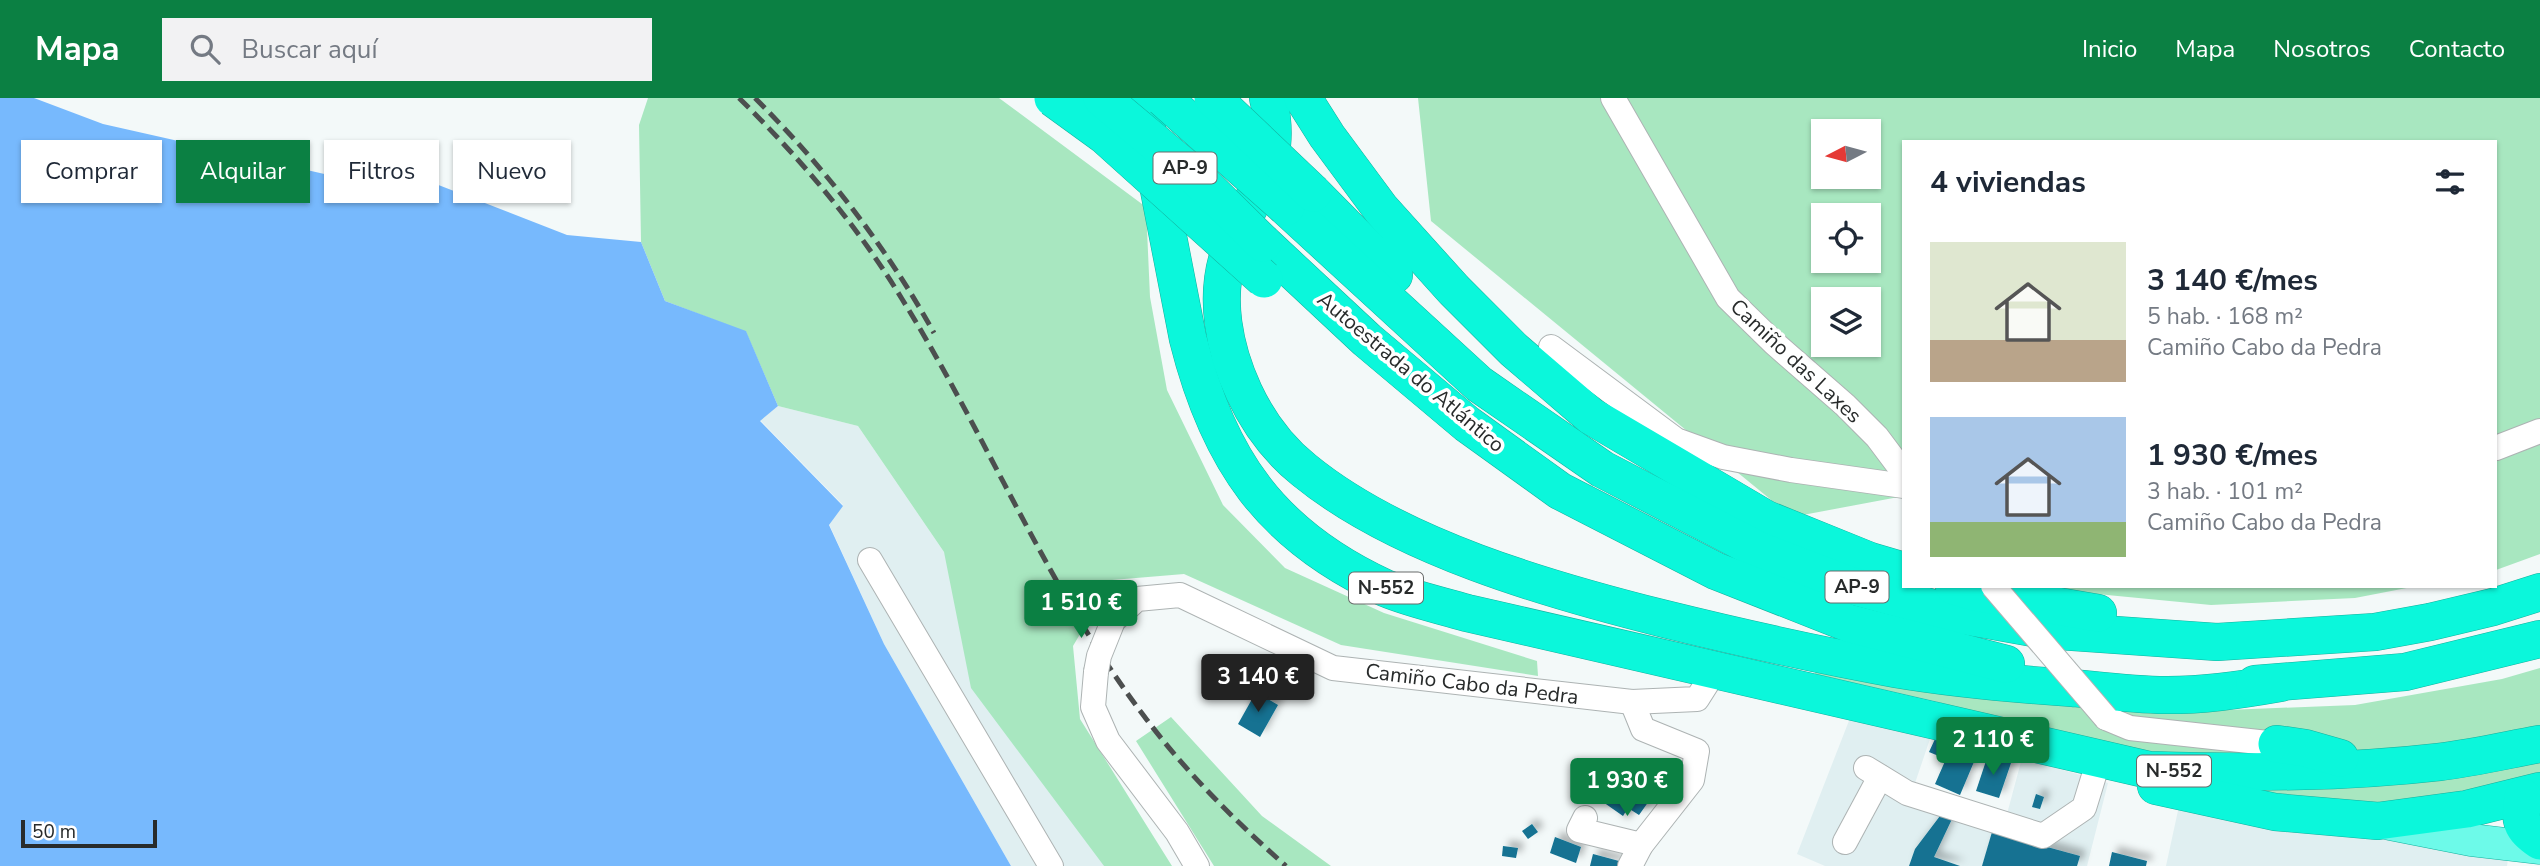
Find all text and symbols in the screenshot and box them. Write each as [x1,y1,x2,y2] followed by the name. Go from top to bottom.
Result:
[162,18,652,81] search box
[35,27,120,72] text: Mapa
[186,30,224,68] icon: search
[242,32,377,67] text: Buscar aquí
[2082,33,2137,65] text: Inicio
[2175,33,2235,65] text: Mapa
[2273,33,2371,65] text: Nosotros
[2409,33,2505,65] text: Contacto
[1811,119,1881,189] north arrow
[1811,119,1881,357] map controls
[21,140,162,203] chip: Comprar
[176,140,310,203] chip: Alquilar
[324,140,439,203] chip: Filtros
[453,140,571,203] chip: Nuevo
[1154,152,1216,184] road number: AP-9
[1930,162,2086,203] text: 4 viviendas
[2431,163,2469,201] icon: filters
[1811,203,1881,273] button: locate
[2147,260,2318,301] text: 3 140 €/mes
[1986,270,2070,354] icon: home
[1312,285,1510,459] street label: Autoestrada do Atlántico
[1811,287,1881,357] button: layers
[1724,293,1868,429] street label: Camiño das Laxes
[2147,301,2303,332] text: 5 hab. · 168 m²
[2147,332,2382,363] text: Camiño Cabo da Pedra
[2147,435,2318,476] text: 1 930 €/mes
[1986,445,2070,529] icon: home
[2147,476,2303,507] text: 3 hab. · 101 m²
[2147,507,2382,538] text: Camiño Cabo da Pedra
[1826,572,1888,602] road number: AP-9
[1349,573,1423,603] road number: N-552
[1016,580,1146,640] pin: 1 510 €
[1040,587,1122,618] text: 1 510 €
[1193,654,1323,714] pin: 3 140 €
[1364,657,1580,711] street label: Camiño Cabo da Pedra
[1217,661,1299,692] text: 3 140 €
[1928,718,2058,777] pin: 2 110 €
[1952,724,2034,755] text: 2 110 €
[2137,756,2211,786] road number: N-552
[1562,758,1692,818] pin: 1 930 €
[1586,765,1668,796] text: 1 930 €
[21,817,158,849] scale bar
[32,819,76,845] text: 50 m

